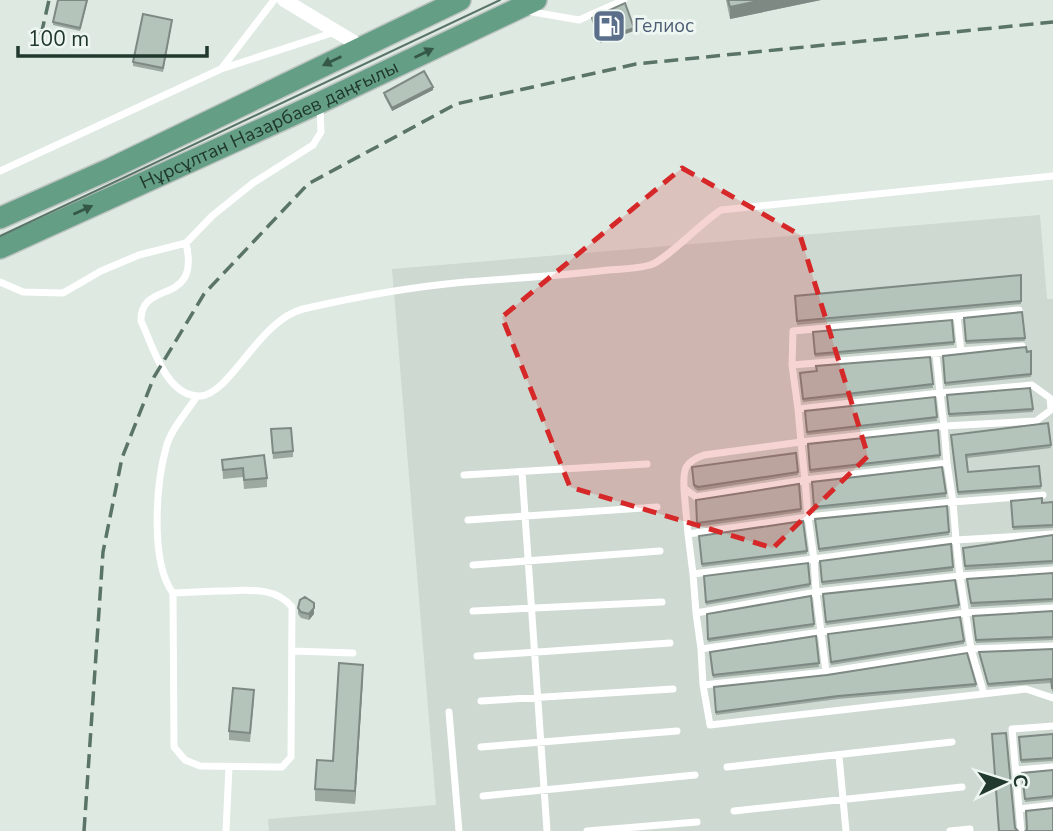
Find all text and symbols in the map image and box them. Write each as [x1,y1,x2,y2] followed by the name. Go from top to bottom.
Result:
[590,7,628,45] fuel station icon: Гелиос
[634,13,694,39] place label: Гелиос
[18,14,206,58] scale bar
[28,25,89,53] text: 100 m
[413,48,434,59] one-way arrow
[136,54,403,196] street label: Нұрсұлтан Назарбаев даңғылы
[322,55,342,67] one-way arrow
[73,204,93,216] one-way arrow
[969,747,1039,817] north arrow
[1007,774,1033,788] text: С

